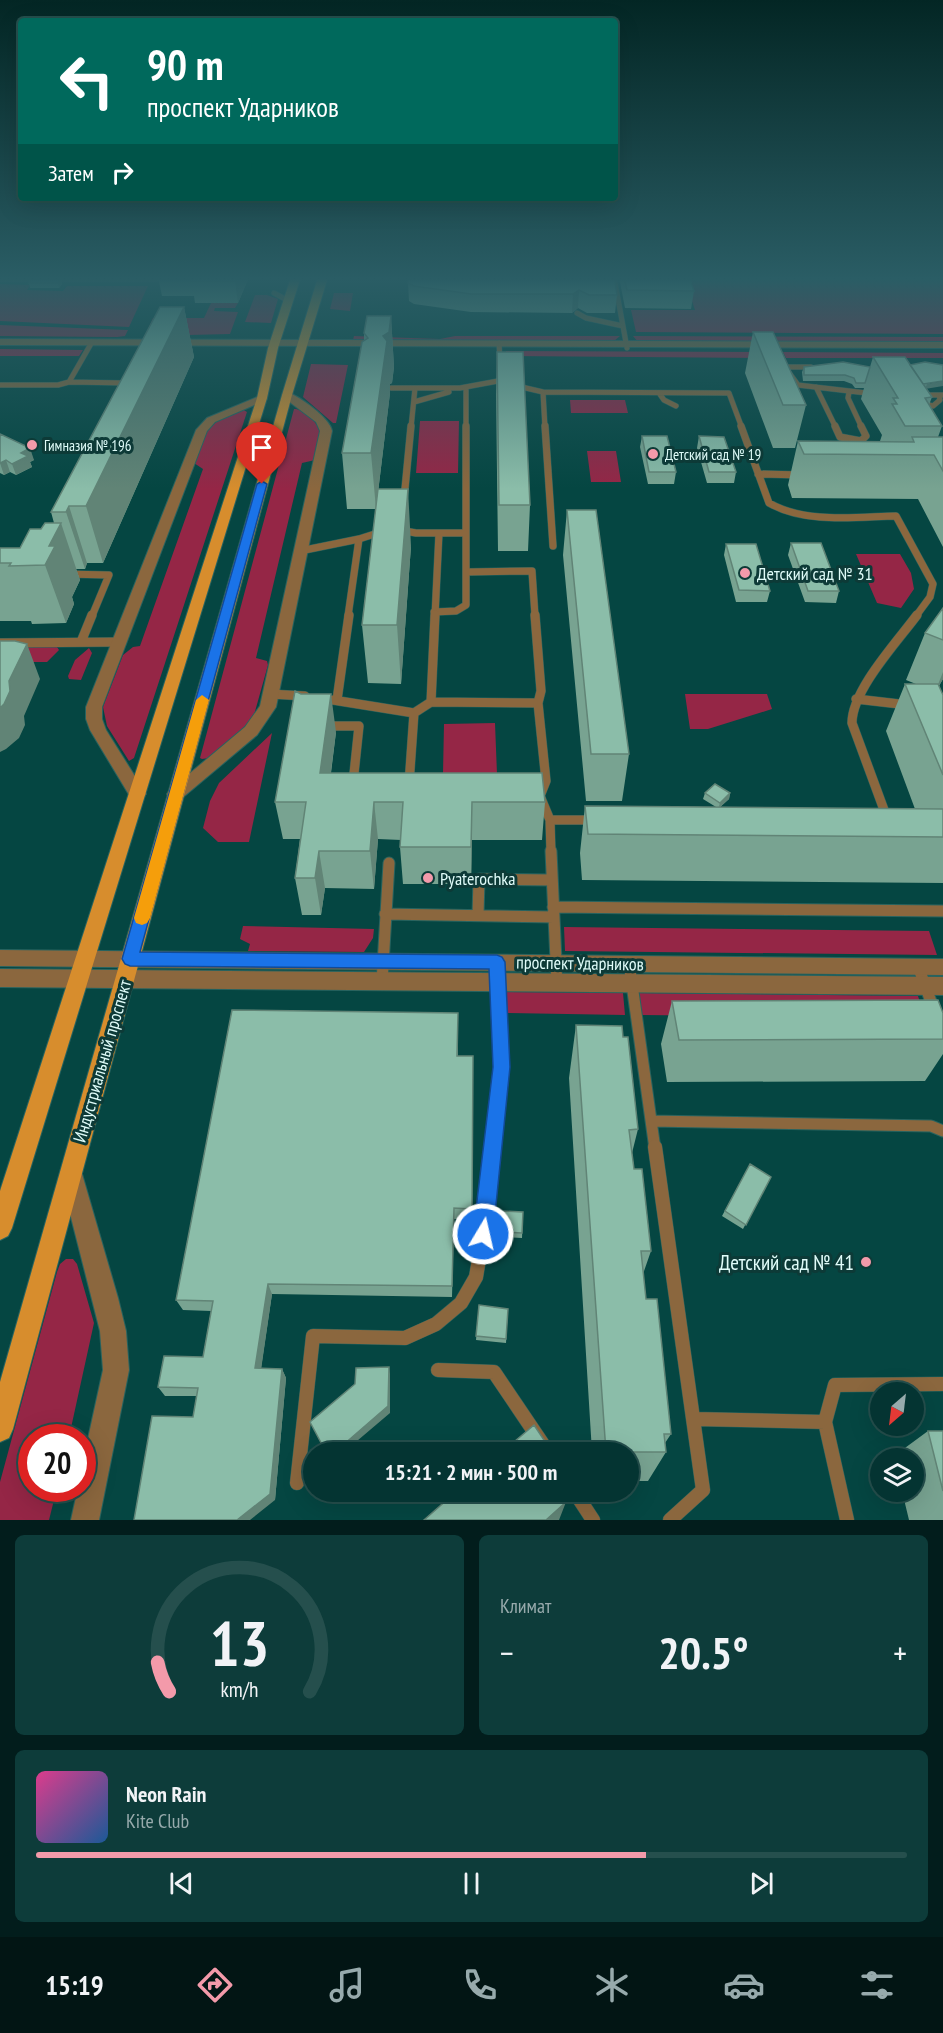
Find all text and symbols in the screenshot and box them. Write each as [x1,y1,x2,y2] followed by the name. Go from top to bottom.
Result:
[147,37,224,92] text: 90 m
[48,42,126,120] icon: left
[147,90,339,124] text: проспект Ударников
[106,156,139,189] icon: right
[48,159,94,187] text: Затем
[236,422,287,484] pin
[245,431,278,464] icon: arrive
[44,436,132,455] place label: Гимназия № 196
[25,438,39,452] marker: Гимназия № 196
[665,445,761,464] place label: Детский сад № 19
[646,447,660,461] marker: Детский сад № 19
[757,562,873,585] place label: Детский сад № 31
[738,566,752,580] marker: Детский сад № 31
[440,867,516,890] place label: Pyaterochka
[421,871,435,885] marker: Pyaterochka
[516,950,644,976] street label: проспект Ударников
[68,977,136,1145] street label: Индустриальный проспект
[451,1202,515,1266] position arrow
[719,1249,854,1276] place label: Детский сад № 41
[859,1255,873,1269] marker: Детский сад № 41
[870,1382,924,1436] north arrow
[870,1382,924,1502] map controls
[18,1424,96,1502] speed limit sign: 20
[870,1448,924,1502] button: layers
[385,1458,557,1486] text: 15:21 · 2 мин · 500 m
[500,1593,551,1619] text: Климат
[210,1602,269,1683] text: 13
[658,1623,749,1681] text: 20.5°
[500,1631,514,1674] text: −
[893,1631,907,1674] text: +
[220,1675,259,1703] text: km/h
[126,1780,206,1808] text: Neon Rain
[126,1808,189,1834] text: Kite Club
[165,1867,198,1900] icon: previous
[455,1867,488,1900] icon: pause
[745,1867,778,1900] icon: next
[194,1964,236,2006] icon: directions
[326,1964,368,2006] icon: music
[459,1964,501,2006] icon: phone
[591,1964,633,2006] icon: climate
[723,1964,765,2006] icon: car
[856,1964,898,2006] icon: filters
[45,1968,104,2002] text: 15:19

